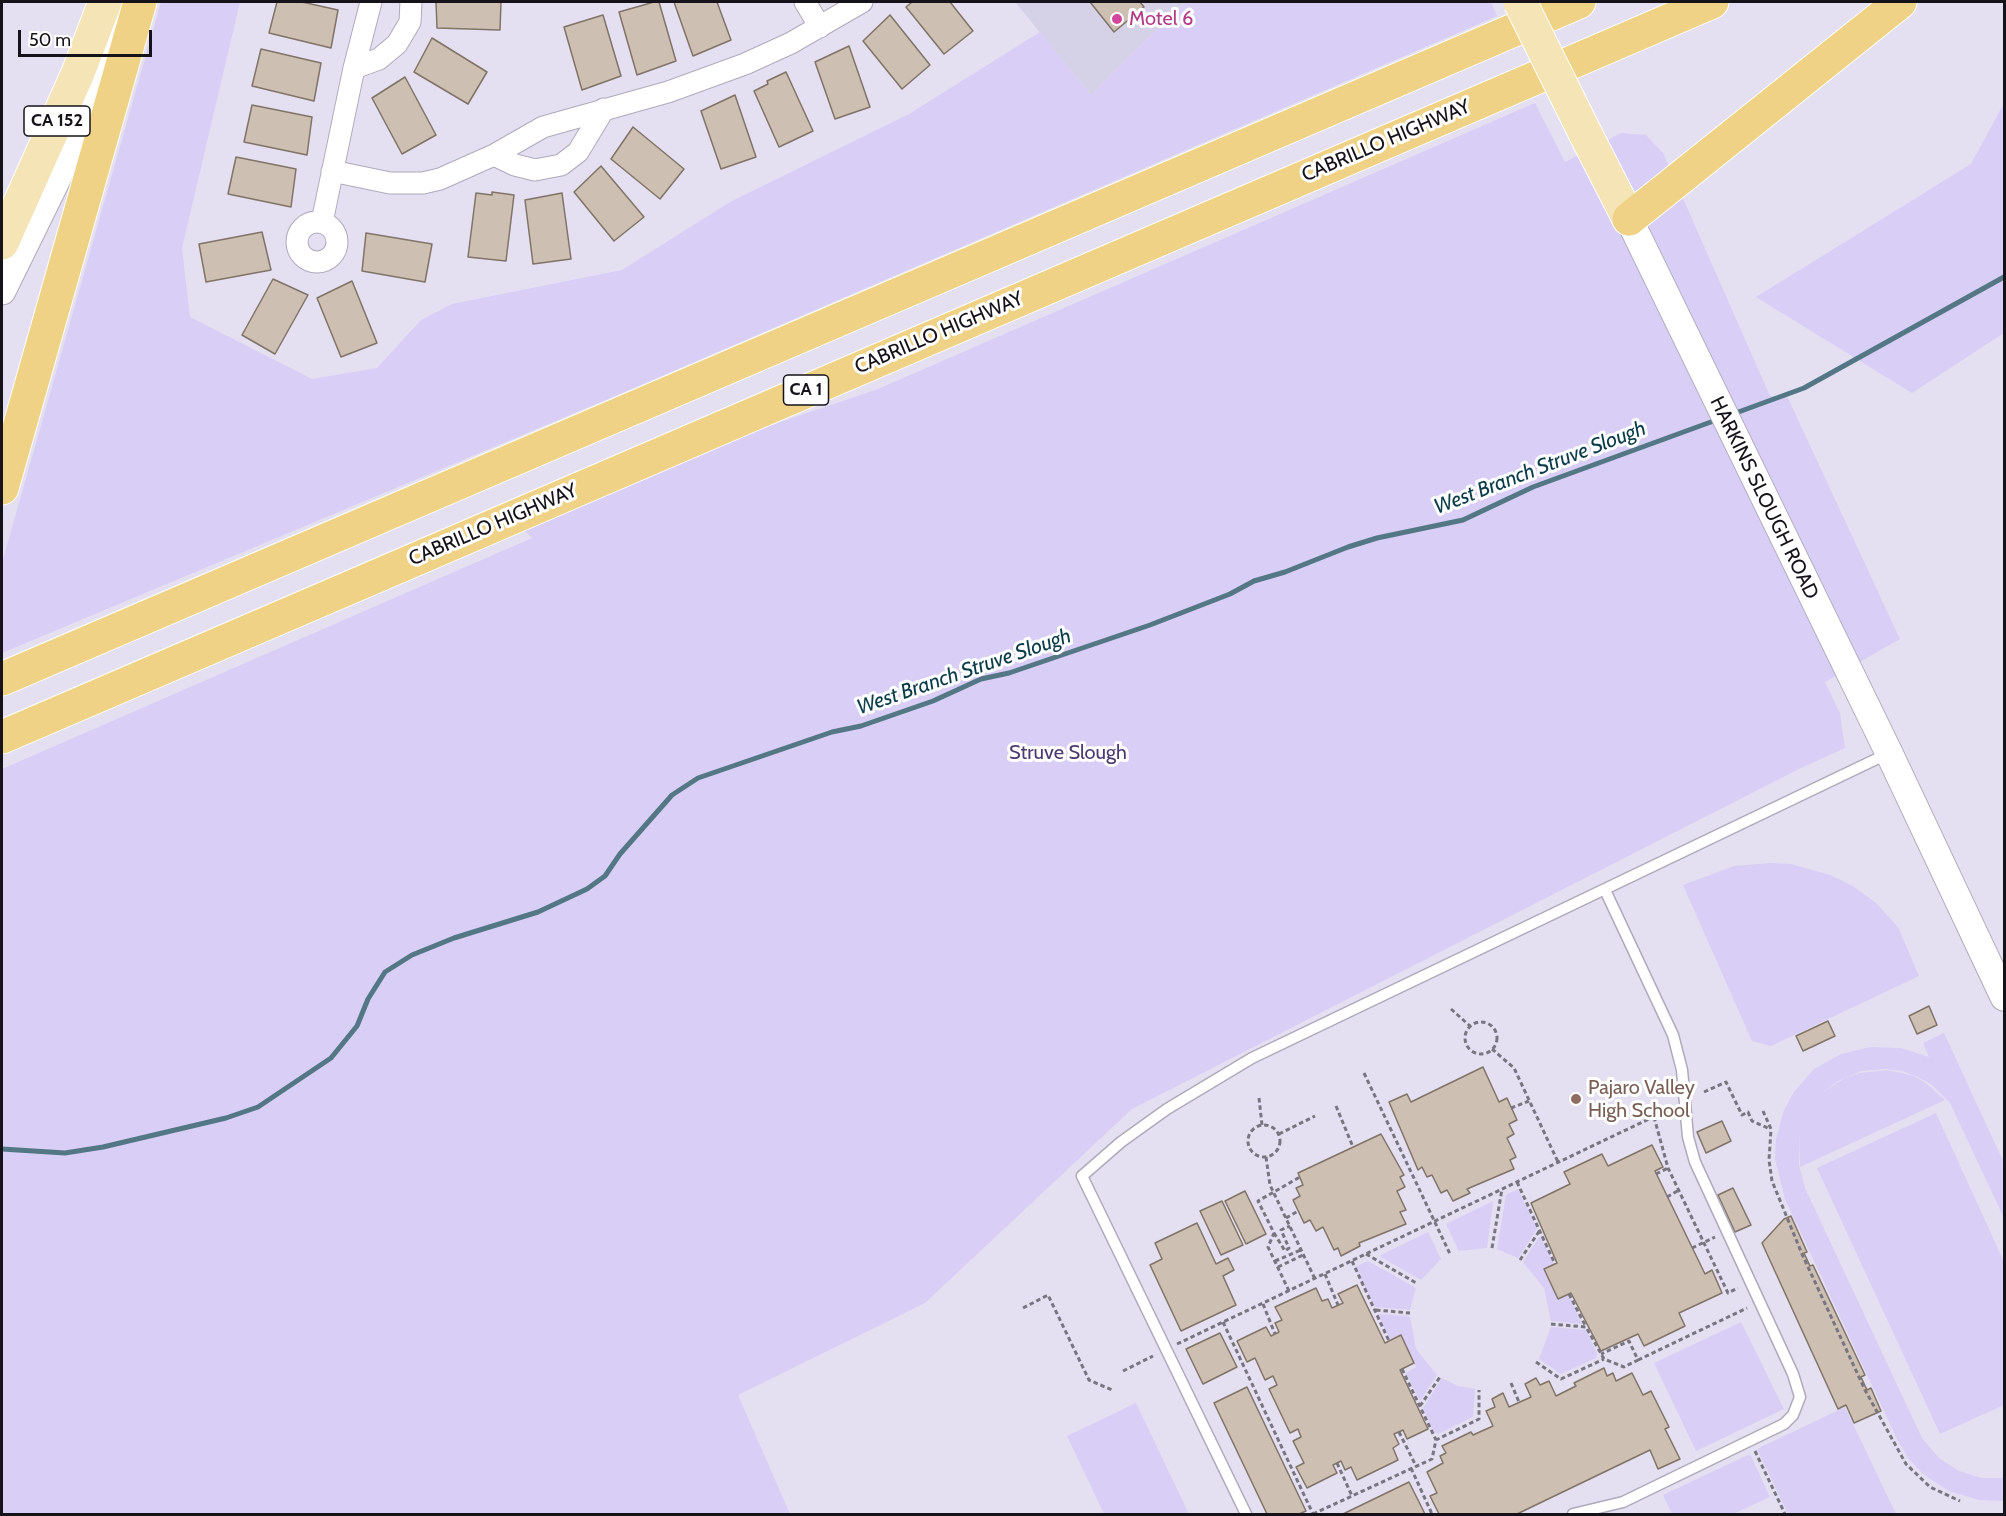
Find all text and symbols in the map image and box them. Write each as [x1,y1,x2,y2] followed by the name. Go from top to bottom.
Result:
[1129,7,1193,31] place label: Motel 6
[1110,12,1124,26] marker: Motel 6
[21,18,154,56] scale bar
[29,29,71,51] text: 50 m
[1298,95,1474,187] street label: CABRILLO HIGHWAY
[24,106,90,136] road number: CA 152
[851,287,1027,379] street label: CABRILLO HIGHWAY
[784,375,828,405] road number: CA 1
[1704,393,1824,603] street label: HARKINS SLOUGH ROAD
[1430,416,1650,520] water label: West Branch Struve Slough
[405,479,581,571] street label: CABRILLO HIGHWAY
[854,623,1074,721] water label: West Branch Struve Slough
[1009,741,1127,765] park label: Struve Slough
[1588,1076,1695,1123] place label: Pajaro Valley High School
[1569,1092,1583,1106] marker: Pajaro Valley High School

